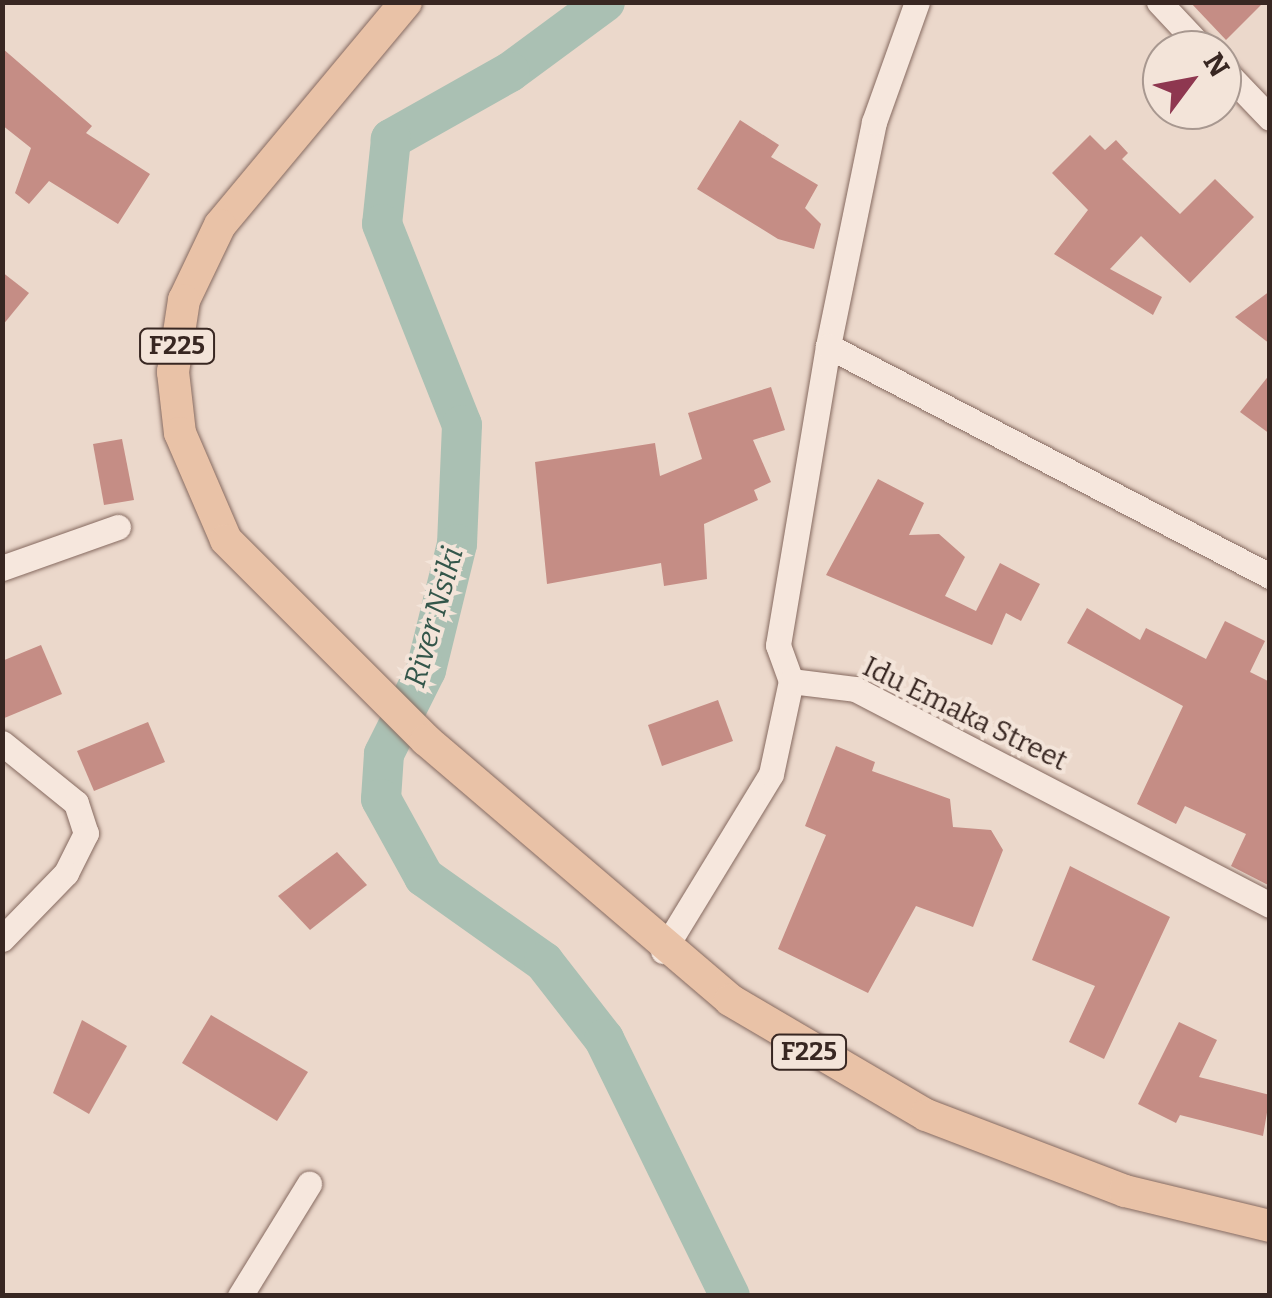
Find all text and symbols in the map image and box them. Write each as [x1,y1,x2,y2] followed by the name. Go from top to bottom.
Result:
[1142,30,1242,130] north arrow
[1196,47,1236,83] text: N
[137,326,217,366] road number: F225
[397,543,471,691] water label: River Nsiki
[857,650,1073,778] street label: Idu Emaka Street
[769,1032,849,1072] road number: F225

